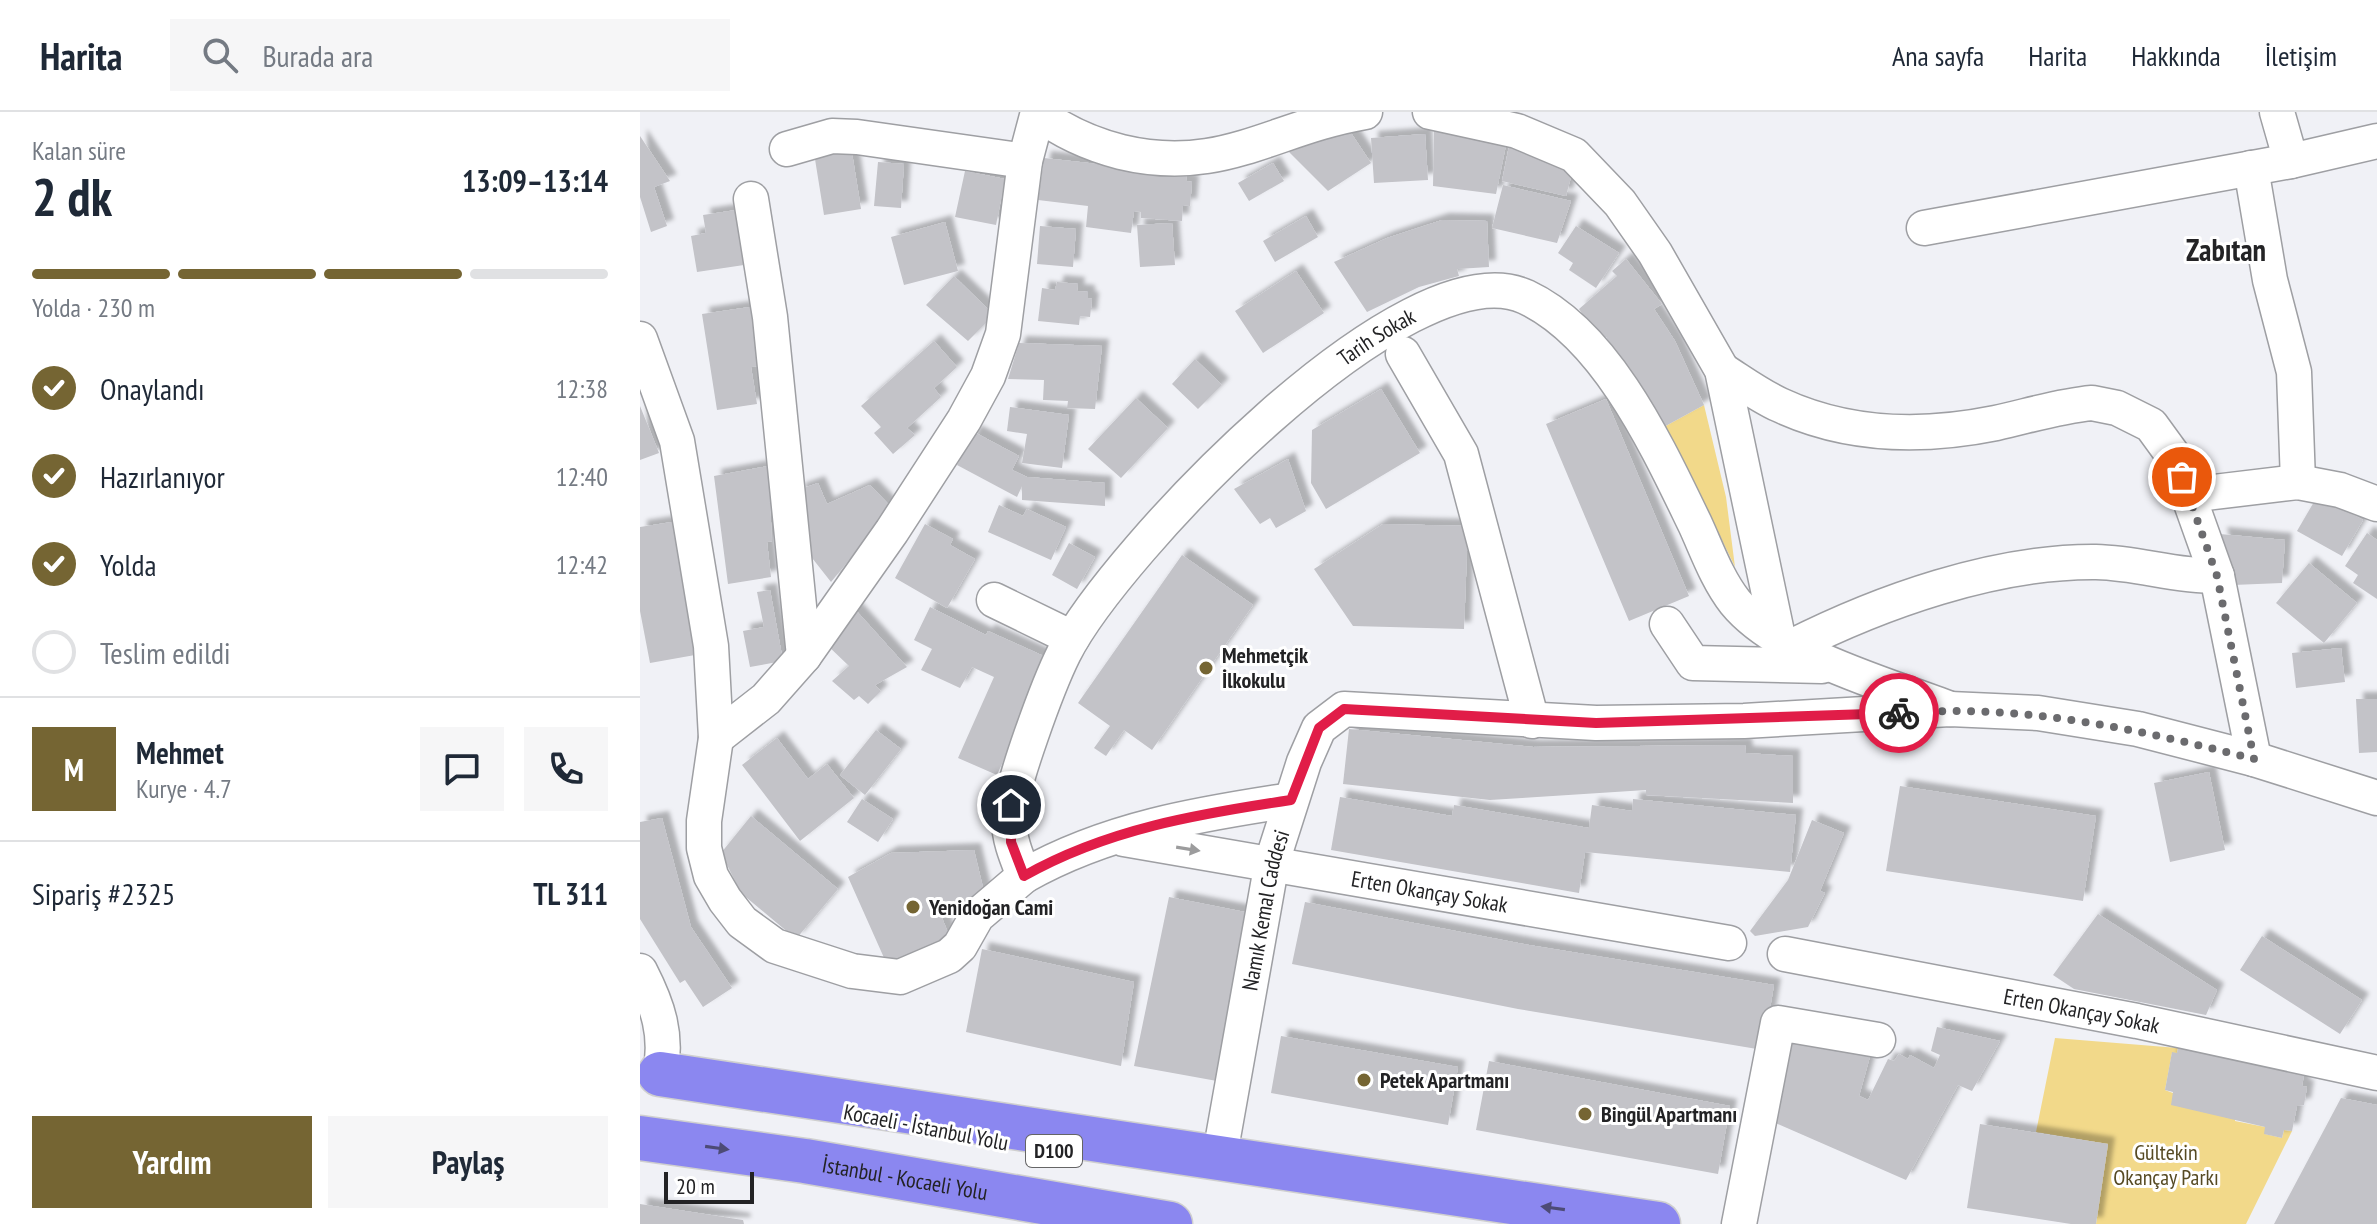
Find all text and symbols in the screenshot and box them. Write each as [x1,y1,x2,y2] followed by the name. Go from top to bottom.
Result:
[170,19,730,91] search box
[40,31,122,80] text: Harita
[198,33,242,77] icon: search
[262,36,373,75] text: Burada ara
[1892,37,1984,74] text: Ana sayfa
[2028,37,2087,74] text: Harita
[2131,37,2221,74] text: Hakkında
[2265,37,2337,74] text: İletişim
[32,134,126,167] text: Kalan süre
[462,161,608,200] text: 13:09–13:14
[32,163,112,230] text: 2 dk
[2186,230,2266,269] district label: Zabıtan
[32,291,155,324] text: Yolda · 230 m
[1332,302,1420,372] street label: Tarih Sokak
[32,366,76,410] icon: check
[100,369,205,408] text: Onaylandı
[556,372,608,405] text: 12:38
[2148,443,2216,511] pin
[32,454,76,498] icon: check
[2160,455,2204,499] icon: bag
[100,457,225,496] text: Hazırlanıyor
[556,460,608,493] text: 12:40
[32,542,76,586] icon: check
[100,545,156,584] text: Yolda
[556,548,608,581] text: 12:42
[100,633,231,672] text: Teslim edildi
[1222,641,1309,694] place label: Mehmetçik İlkokulu
[1197,659,1215,677] marker: Mehmetçik İlkokulu
[1859,673,1939,753] courier
[1877,691,1921,735] icon: bike
[420,727,504,811] button: chat
[524,727,608,811] button: phone
[136,733,224,772] text: Mehmet
[64,750,84,789] text: M
[977,771,1045,839] pin
[136,772,232,805] text: Kurye · 4.7
[989,783,1033,827] icon: home
[1235,826,1295,993] street label: Namık Kemal Caddesi
[1176,843,1201,856] one-way arrow
[1349,864,1510,919] street label: Erten Okançay Sokak
[32,874,175,913] text: Sipariş #2325
[533,874,608,913] text: TL 311
[928,893,1053,921] place label: Yenidoğan Cami
[904,898,922,916] marker: Yenidoğan Cami
[2001,982,2163,1040] street label: Erten Okançay Sokak
[1380,1066,1509,1094] place label: Petek Apartmanı
[1355,1071,1373,1089] marker: Petek Apartmanı
[841,1097,1011,1157] street label: Kocaeli - İstanbul Yolu
[1601,1100,1737,1128] place label: Bingül Apartmanı
[1576,1105,1594,1123] marker: Bingül Apartmanı
[32,1116,312,1208] button: Yardım
[328,1116,608,1208] button: Paylaş
[1026,1135,1082,1167] road number: D100
[2113,1138,2219,1191] park label: Gültekin Okançay Parkı
[705,1142,730,1155] one-way arrow
[820,1150,990,1206] street label: İstanbul - Kocaeli Yolu
[664,1168,754,1204] scale bar
[676,1172,715,1200] text: 20 m
[1540,1201,1565,1214] one-way arrow

